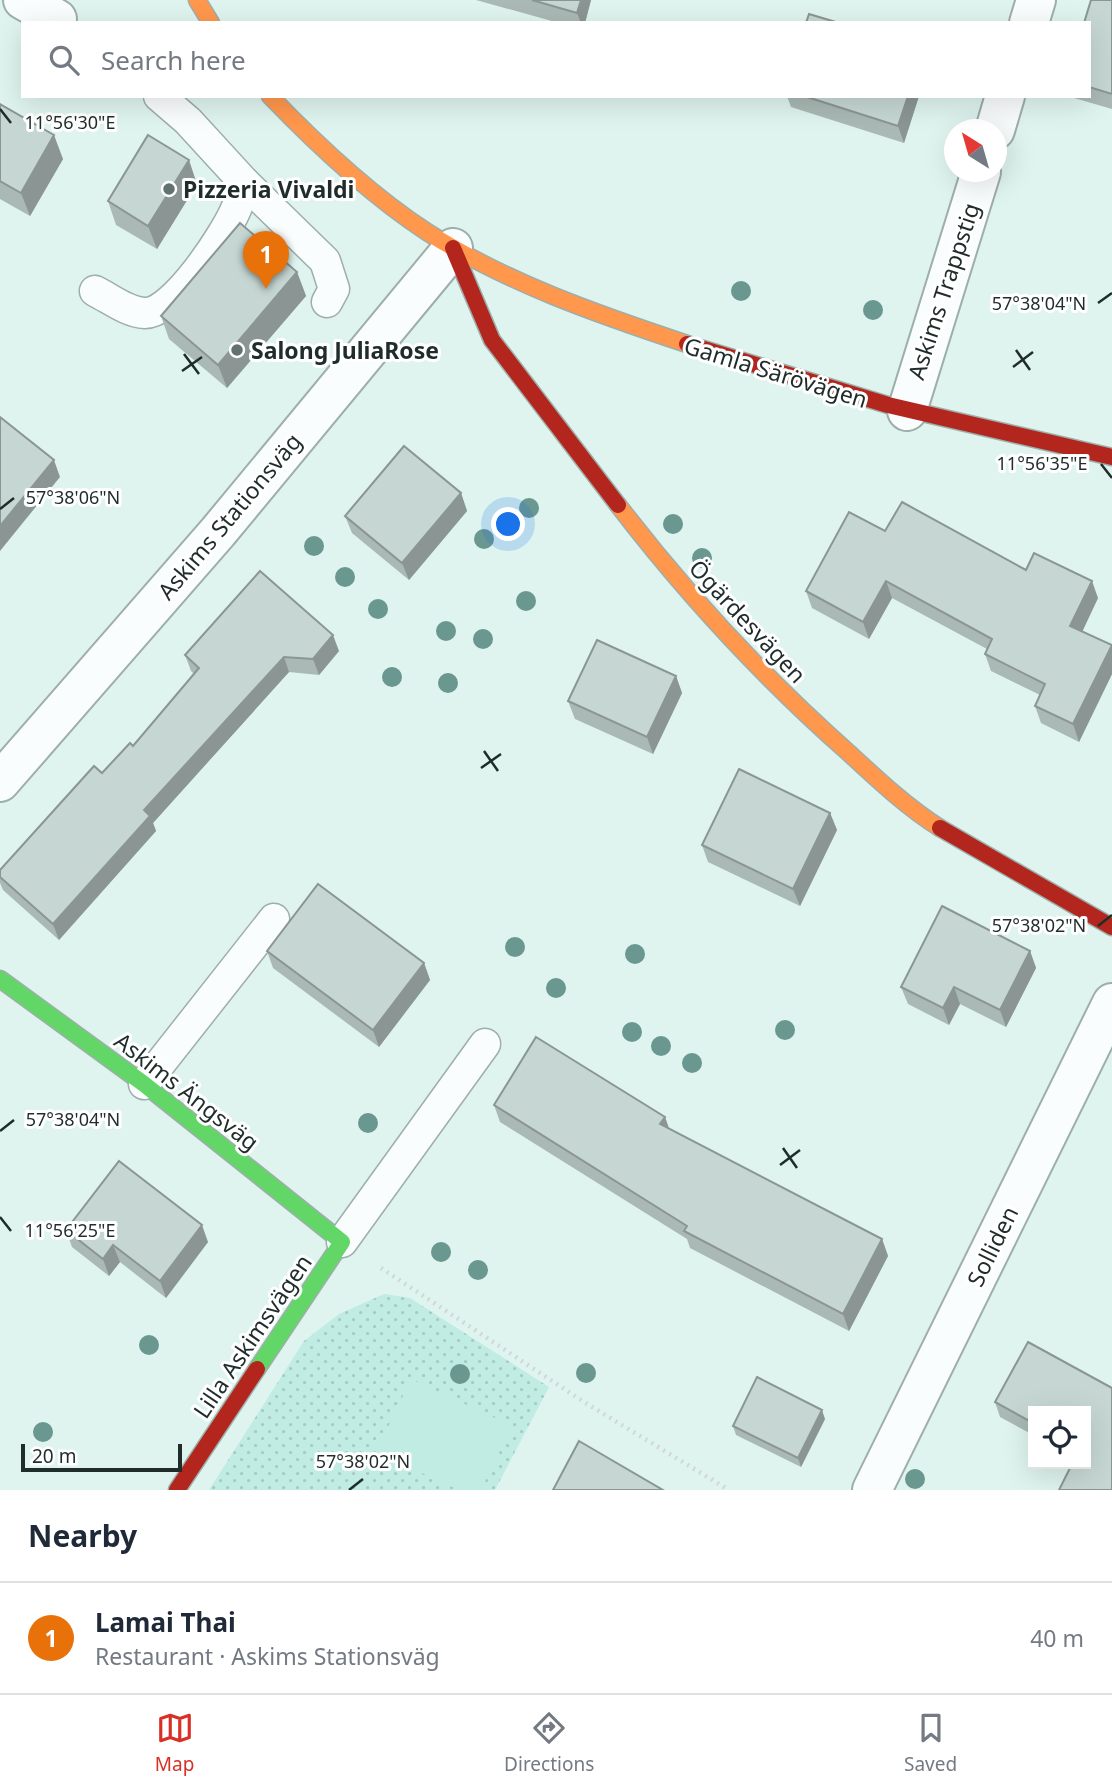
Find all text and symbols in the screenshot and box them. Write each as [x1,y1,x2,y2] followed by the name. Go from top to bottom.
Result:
[21,21,1091,98] search box
[45,41,83,79] icon: search
[101,42,246,78] text: Search here
[25,110,115,134] text: 11°56'30"E
[944,119,1007,182] north arrow
[183,173,355,205] place label: Pizzeria Vivaldi
[161,181,177,197] marker: Pizzeria Vivaldi
[899,199,987,383] street label: Askims Trappstig
[243,231,289,289] pin: 1
[992,291,1086,315] text: 57°38'04"N
[681,329,871,415] street label: Gamla Särövägen
[251,334,439,366] place label: Salong JuliaRose
[229,342,245,358] marker: Salong JuliaRose
[150,426,308,606] street label: Askims Stationsväg
[997,451,1087,475] text: 11°56'35"E
[26,485,120,509] text: 57°38'06"N
[491,507,525,541] your location
[682,552,814,690] street label: Ögärdesvägen
[992,913,1086,937] text: 57°38'02"N
[108,1024,266,1158] street label: Askims Ängsväg
[26,1107,120,1131] text: 57°38'04"N
[959,1200,1025,1292] street label: Solliden
[25,1218,115,1242] text: 11°56'25"E
[185,1248,319,1424] street label: Lilla Askimsvägen
[1028,1406,1091,1469] map controls
[1028,1406,1091,1469] button: locate
[21,1441,182,1473] scale bar
[32,1443,76,1469] text: 20 m
[316,1449,410,1473] text: 57°38'02"N
[28,1515,137,1556] text: Nearby
[95,1604,236,1640] text: Lamai Thai
[44,1622,58,1654] text: 1
[1030,1622,1084,1654] text: 40 m
[95,1640,440,1672] text: Restaurant · Askims Stationsväg
[155,1709,194,1777] tab: Map
[504,1709,594,1777] tab: Directions
[904,1709,957,1777] tab: Saved

